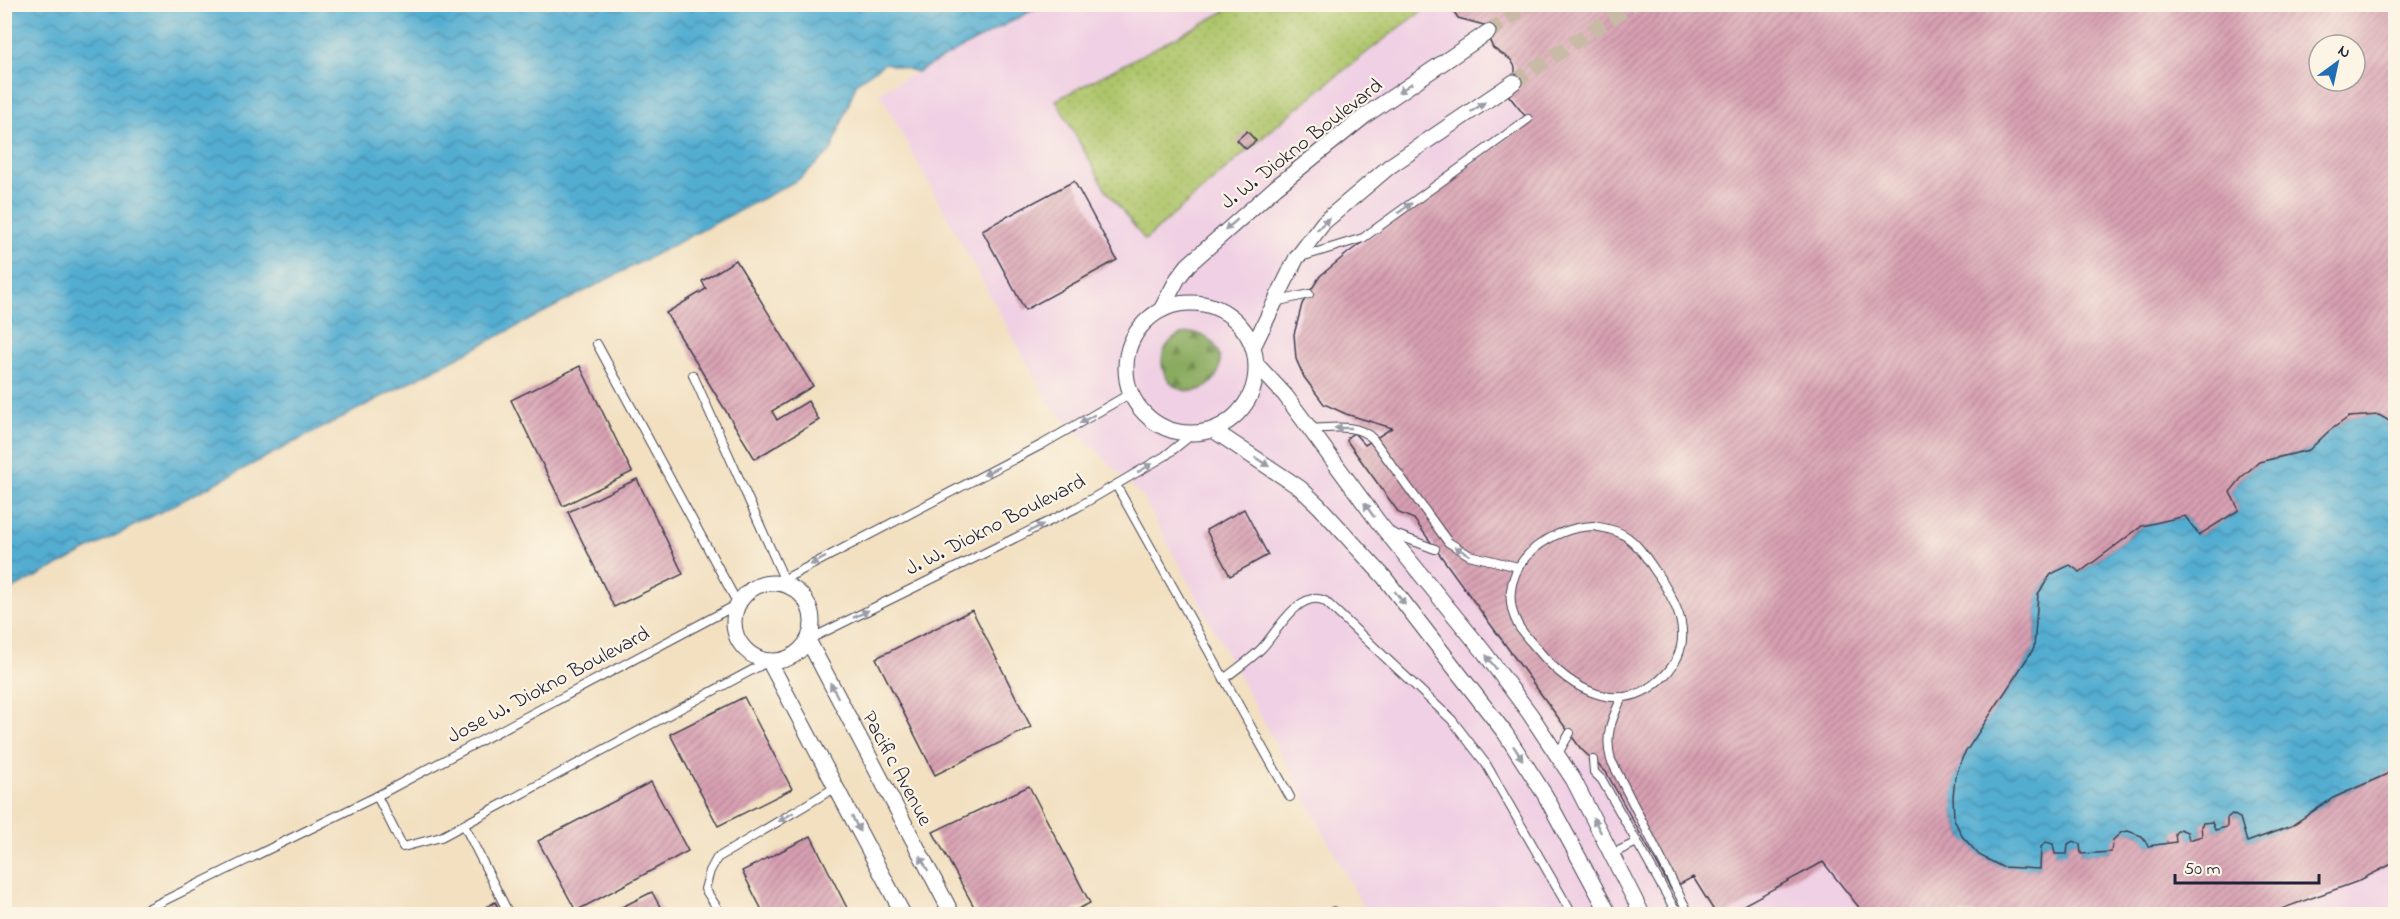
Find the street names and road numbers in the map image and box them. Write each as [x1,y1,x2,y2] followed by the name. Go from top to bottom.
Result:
[1215,72,1390,218] street label: J. W. Diokno Boulevard
[901,467,1091,584] street label: J. W. Diokno Boulevard
[442,620,656,752] street label: Jose W. Diokno Boulevard
[853,706,939,832] street label: Pacific Avenue

